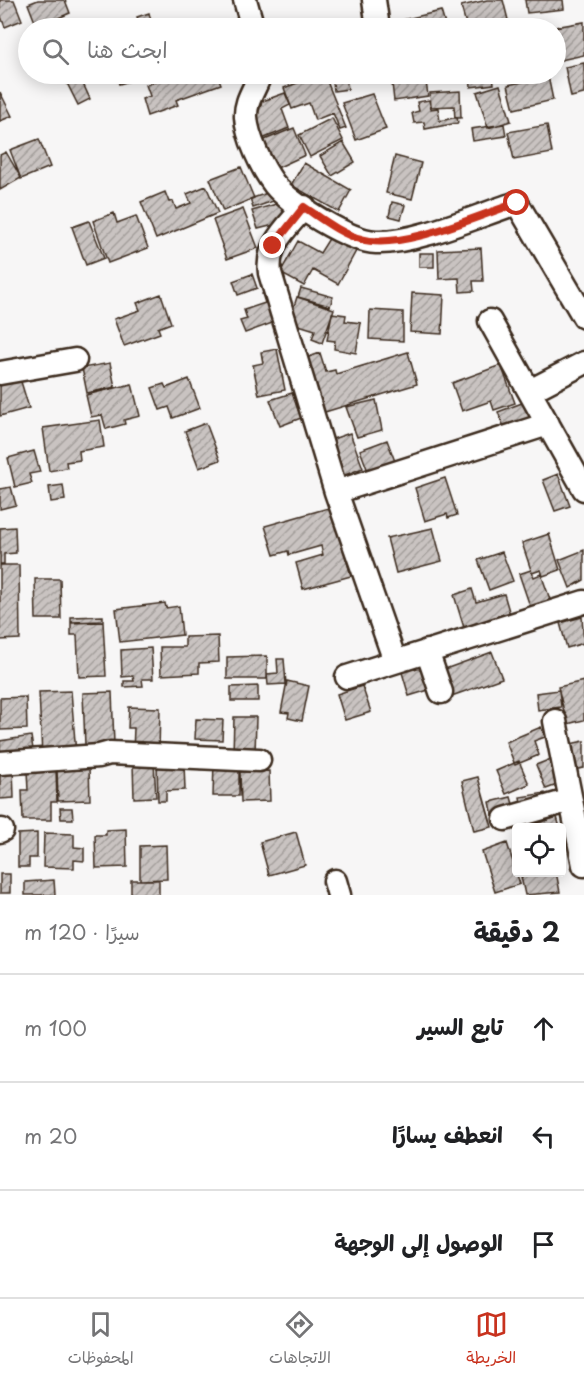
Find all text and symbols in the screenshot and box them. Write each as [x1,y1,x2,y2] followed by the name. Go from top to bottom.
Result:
[18,18,566,84] search box
[87,32,168,65] text: ابحث هنا
[39,35,72,68] icon: search
[503,189,529,215] route start
[259,232,285,258] route end
[512,823,566,877] map controls
[512,823,566,877] button: locate
[473,912,560,951] text: 2 دقيقة
[24,917,140,947] text: سيرًا · 120 m
[418,1009,503,1042] text: تابع السير
[527,1012,560,1045] icon: ahead
[24,1013,87,1043] text: 100 m
[392,1117,503,1150] text: انعطف يسارًا
[527,1120,560,1153] icon: left
[24,1121,77,1151] text: 20 m
[334,1225,503,1258] text: الوصول إلى الوجهة
[527,1228,560,1261] icon: arrive
[68,1308,134,1372] tab: المحفوظات
[269,1308,331,1372] tab: الاتجاهات
[466,1308,516,1372] tab: الخريطة

